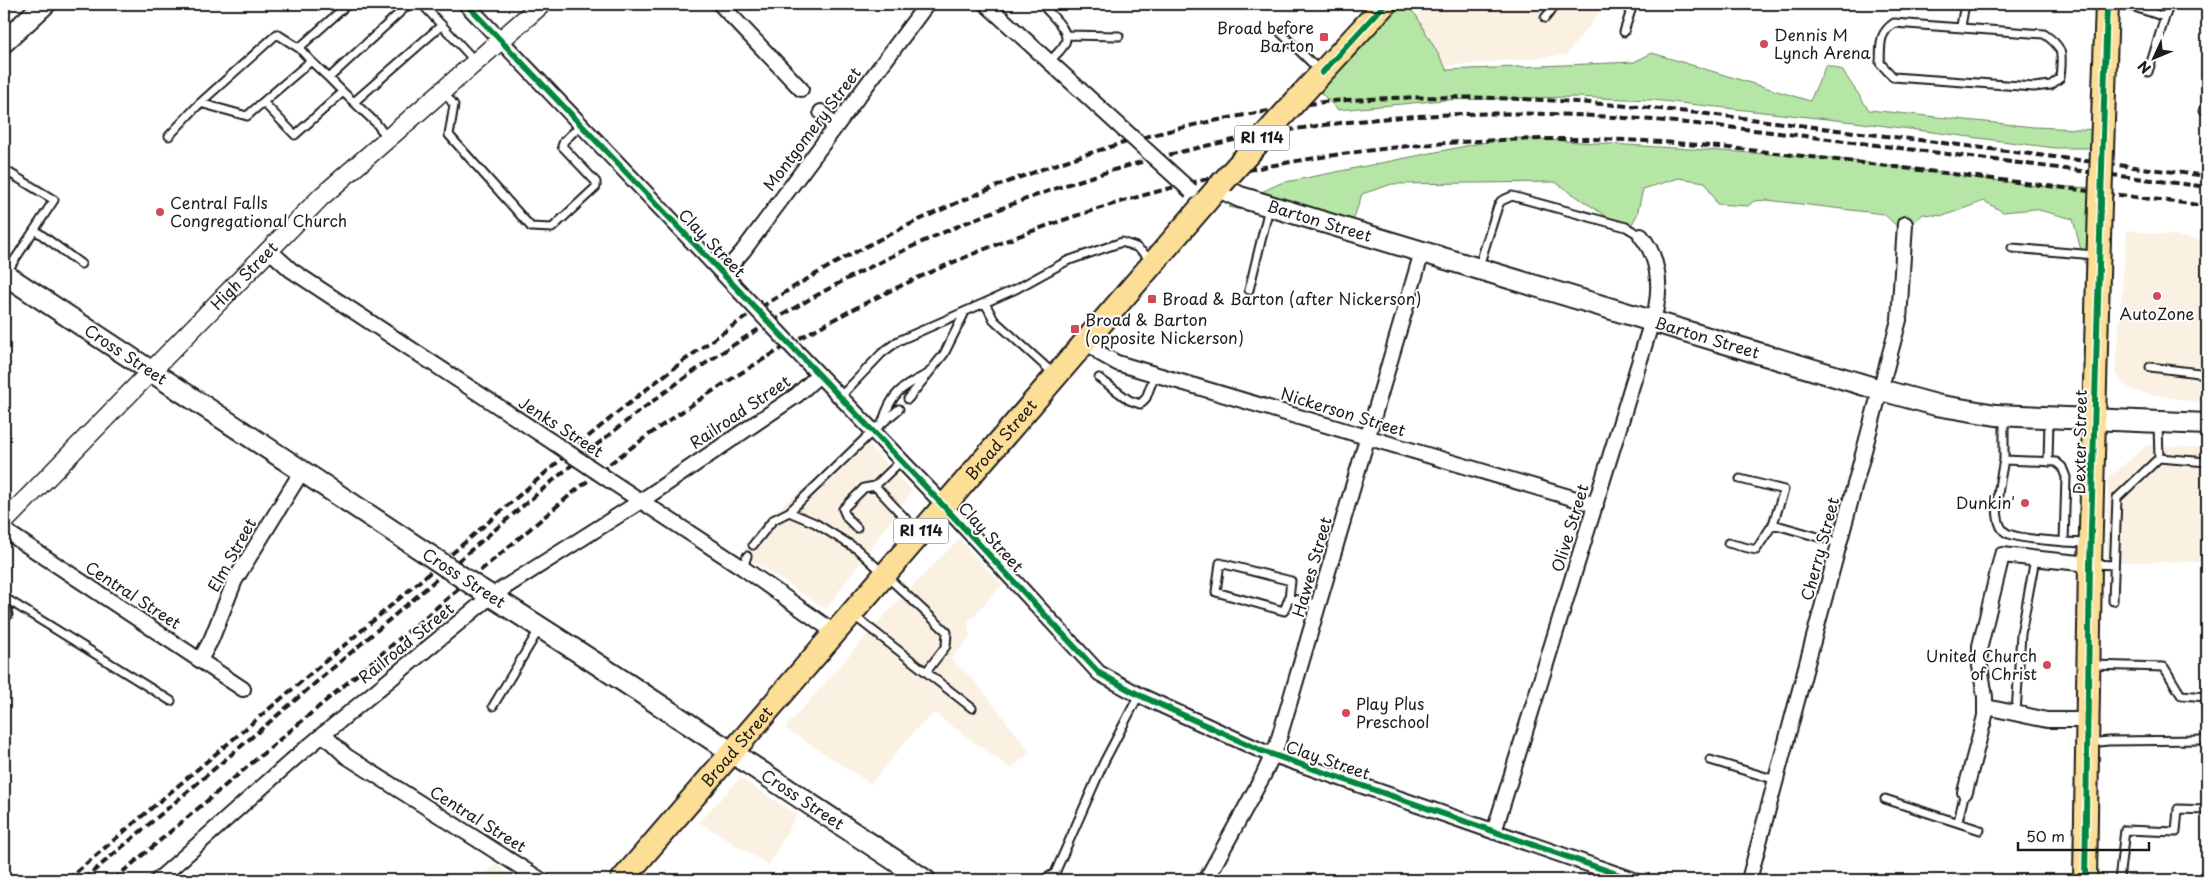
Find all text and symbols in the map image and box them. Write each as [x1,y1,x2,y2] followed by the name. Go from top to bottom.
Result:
[1217,15,1314,57] place label: Broad before Barton
[1774,22,1871,64] place label: Dennis M Lynch Arena
[1318,31,1330,43] marker: Broad before Barton
[2128,32,2178,82] north arrow
[1758,38,1770,50] marker: Dennis M Lynch Arena
[2133,56,2156,79] text: N
[757,61,866,195] street label: Montgomery Street
[1234,126,1290,150] road number: RI 114
[170,190,347,232] place label: Central Falls Congregational Church
[1264,193,1375,247] street label: Barton Street
[674,202,752,283] street label: Clay Street
[154,206,166,218] marker: Central Falls Congregational Church
[204,235,283,315] street label: High Street
[1162,286,1422,310] place label: Broad & Barton (after Nickerson)
[2151,290,2163,302] marker: AutoZone
[1146,293,1158,305] marker: Broad & Barton (after Nickerson)
[2119,301,2195,325] place label: AutoZone
[1085,307,1244,349] place label: Broad & Barton (opposite Nickerson)
[1652,310,1763,364] street label: Barton Street
[80,318,173,390] street label: Cross Street
[1069,323,1081,335] marker: Broad & Barton (opposite Nickerson)
[684,368,795,454] street label: Railroad Street
[1278,381,1409,442] street label: Nickerson Street
[2066,389,2092,494] street label: Dexter Street
[514,390,609,463] street label: Jenks Street
[959,393,1042,485] street label: Broad Street
[1544,480,1594,575] street label: Olive Street
[1956,490,2015,514] place label: Dunkin'
[1794,494,1844,603] street label: Cherry Street
[953,496,1030,577] street label: Clay Street
[2019,497,2031,509] marker: Dunkin'
[201,513,261,596] street label: Elm Street
[1285,513,1337,620] street label: Hawes Street
[894,518,948,544] road number: RI 114
[418,541,511,613] street label: Cross Street
[81,554,186,634] street label: Central Street
[352,596,459,688] street label: Railroad Street
[1926,643,2037,685] place label: United Church of Christ
[2041,659,2053,671] marker: United Church of Christ
[1356,691,1430,733] place label: Play Plus Preschool
[695,700,778,792] street label: Broad Street
[1340,707,1352,719] marker: Play Plus Preschool
[1283,733,1374,785] street label: Clay Street
[757,762,850,835] street label: Cross Street
[426,779,532,858] street label: Central Street
[2018,819,2150,851] scale bar
[2026,824,2065,847] text: 50 m

